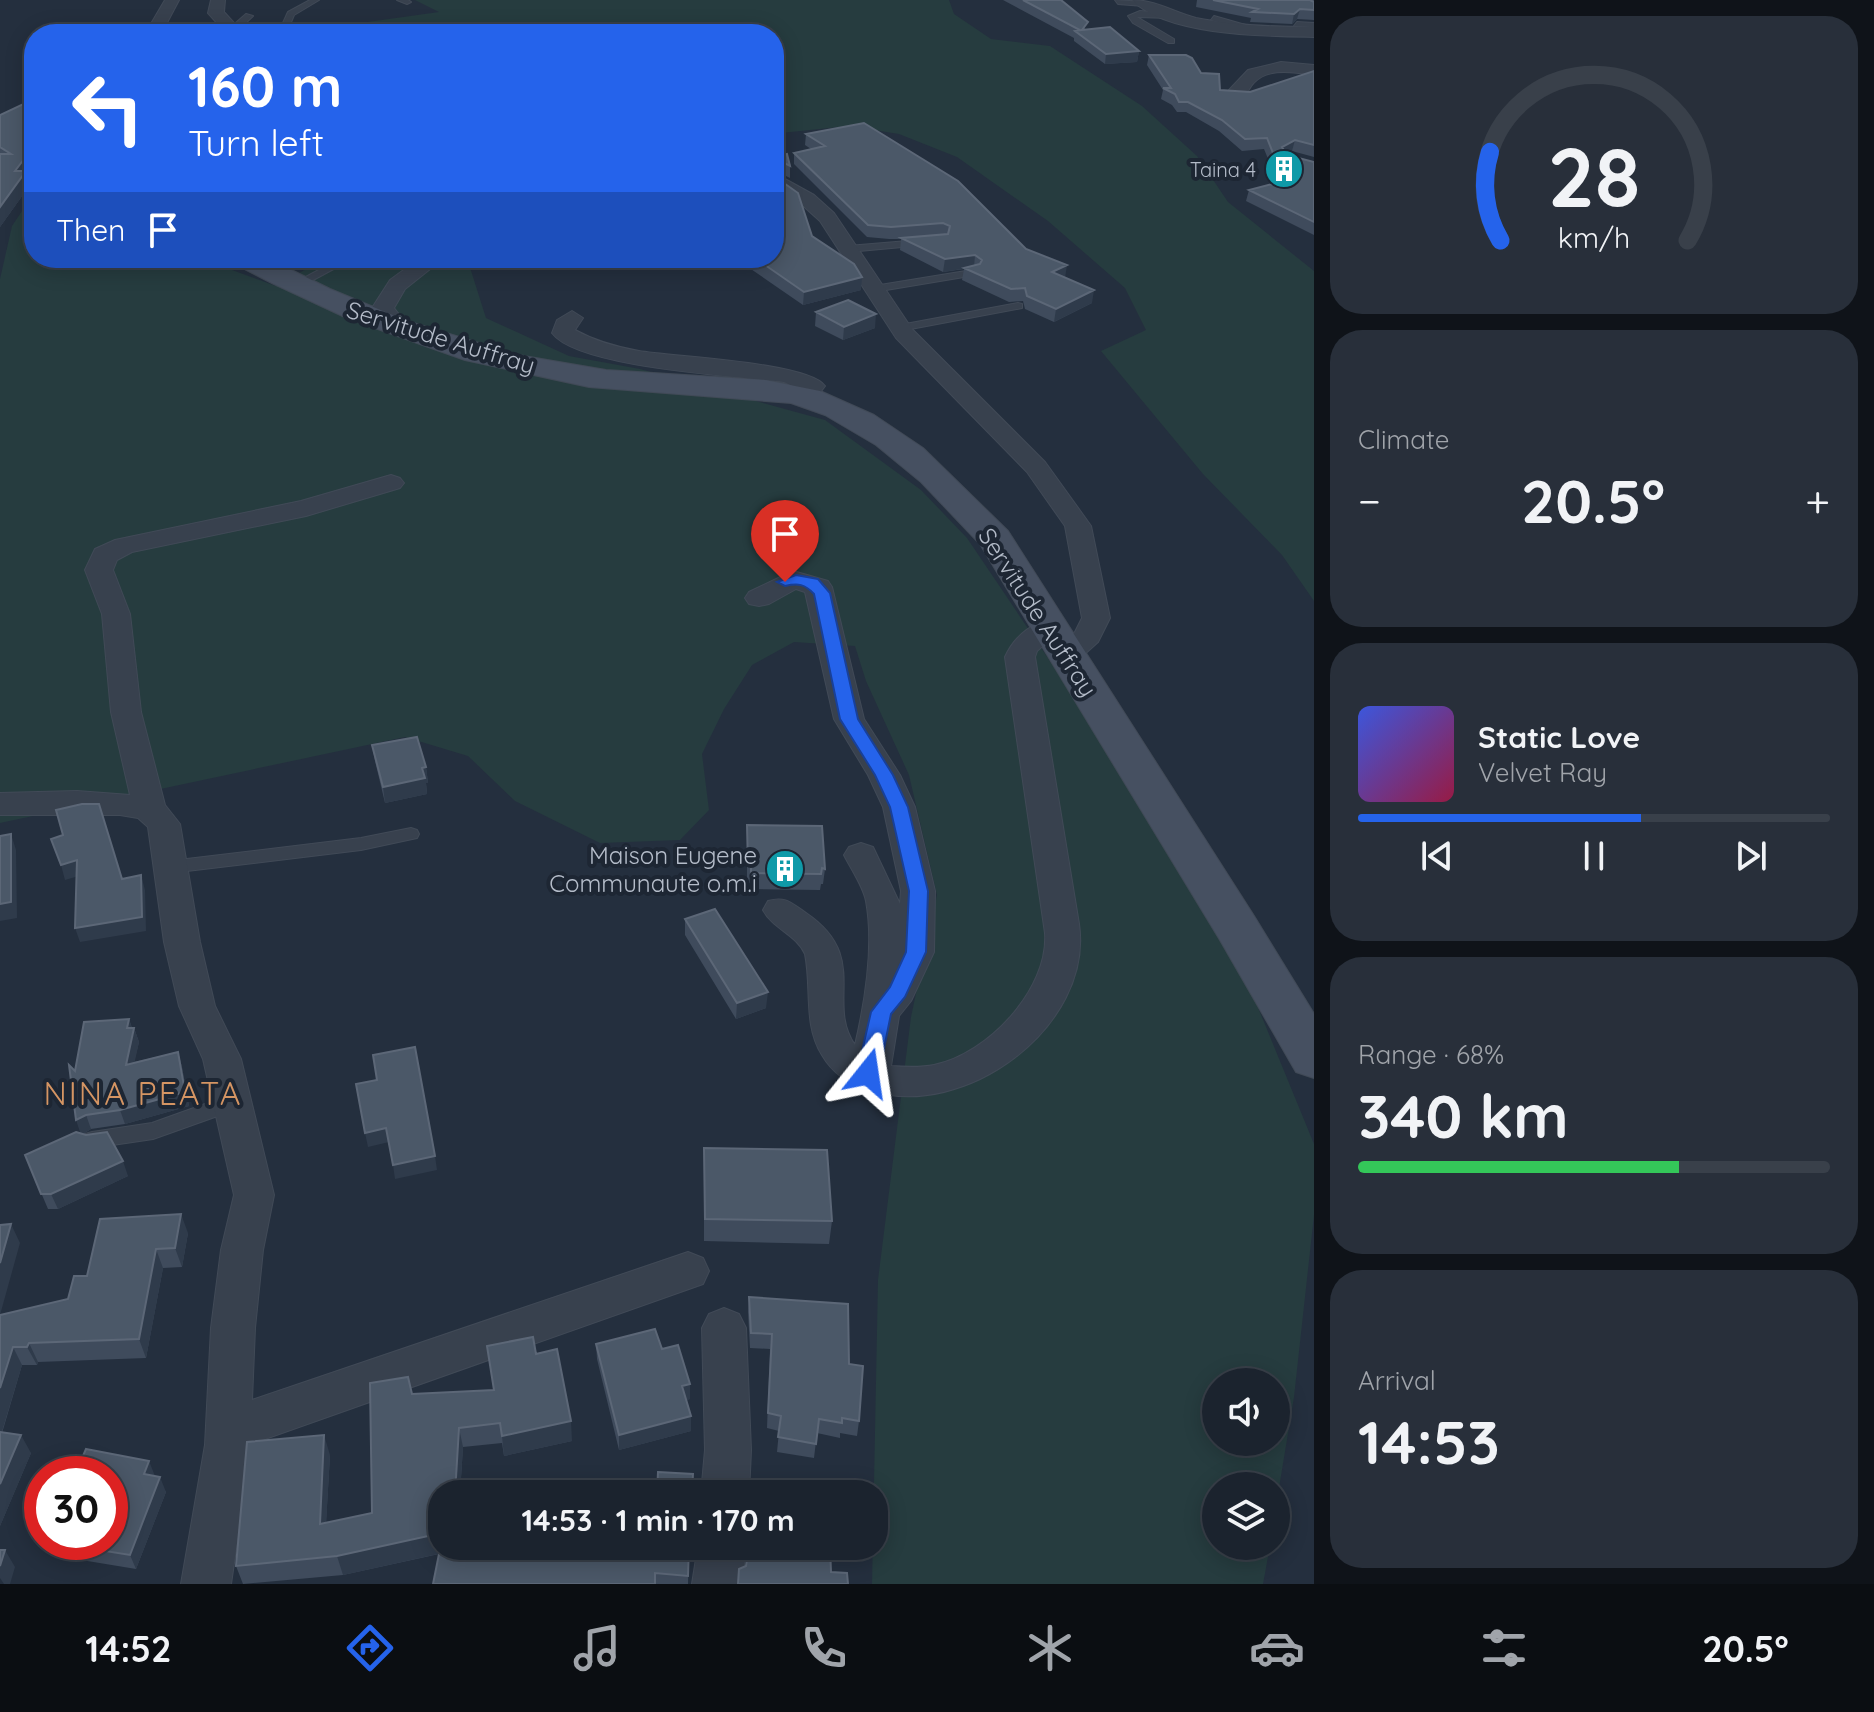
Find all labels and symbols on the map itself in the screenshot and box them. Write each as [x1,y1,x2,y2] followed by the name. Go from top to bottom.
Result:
[1263,148,1305,190] building icon: Taina 4
[1190,157,1256,182] place label: Taina 4
[343,294,539,380] street label: Servitude Auffray
[751,500,819,582] pin
[972,522,1104,702] street label: Servitude Auffray
[549,840,757,898] place label: Maison Eugene Communaute o.m.i
[764,848,806,890] building icon: Maison Eugene Communaute o.m.i
[826,1031,910,1115] position arrow
[44,1073,242,1113] district label: NINA PEATA
[24,1456,128,1560] speed limit sign: 30

